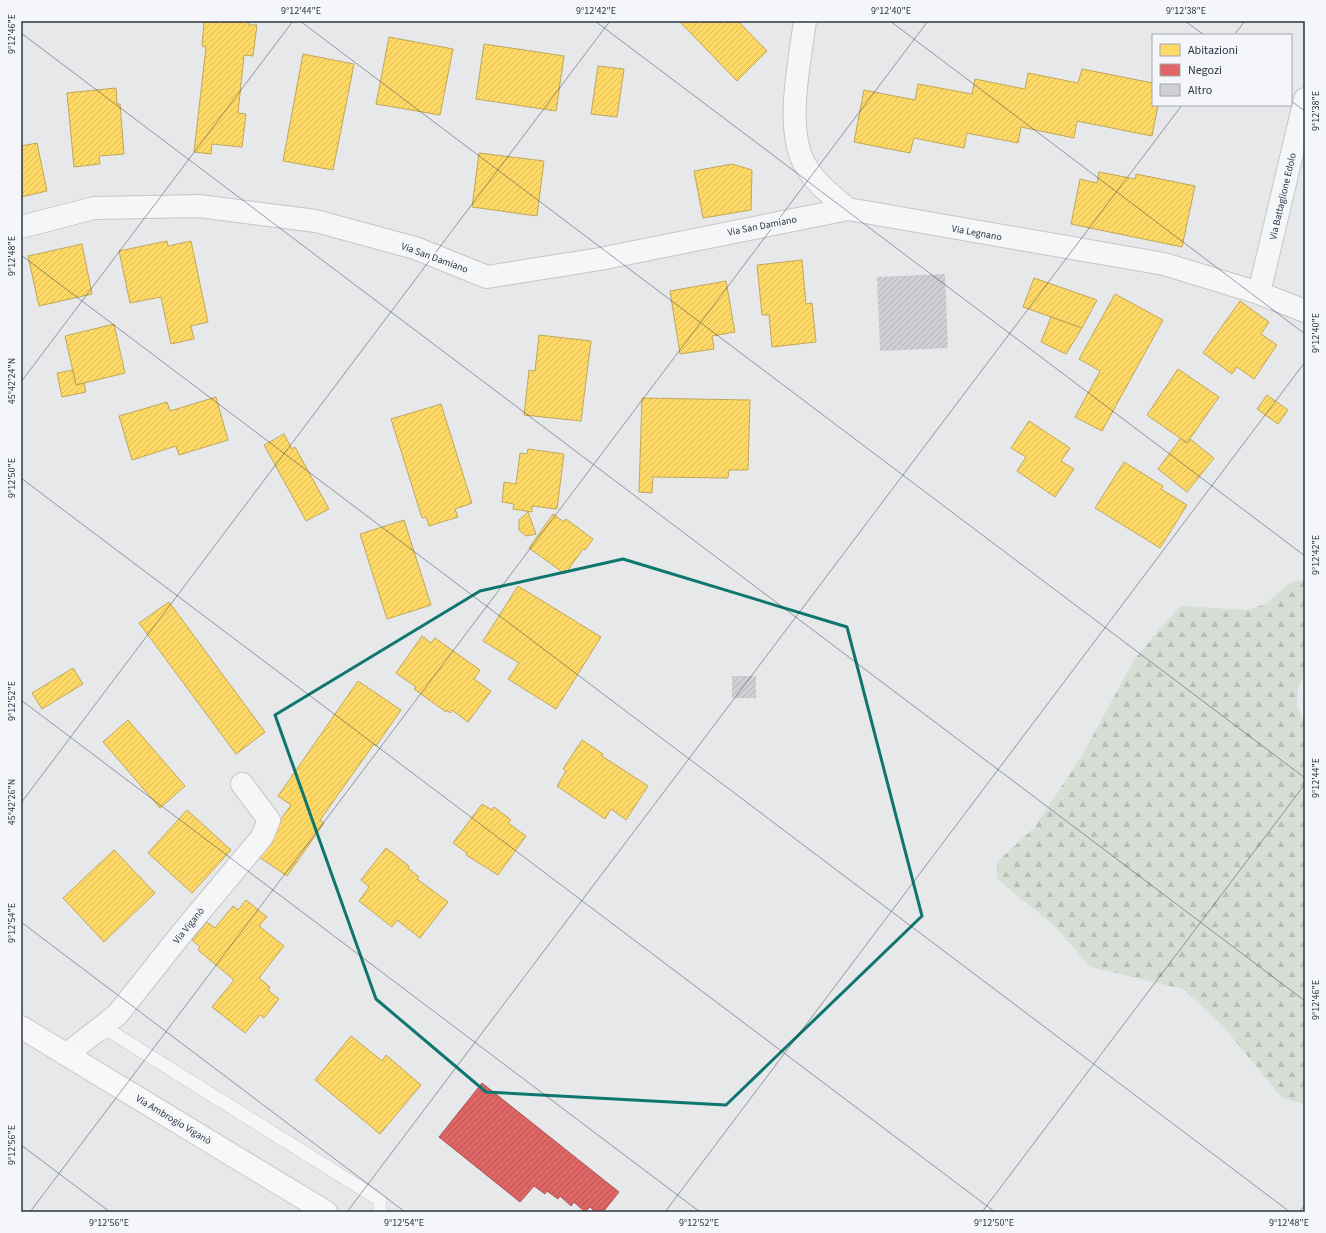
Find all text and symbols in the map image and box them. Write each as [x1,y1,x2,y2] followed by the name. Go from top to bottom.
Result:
[281,4,321,18] text: 9°12'44"E
[576,4,616,18] text: 9°12'42"E
[871,4,911,18] text: 9°12'40"E
[1166,4,1206,18] text: 9°12'38"E
[5,14,19,54] text: 9°12'46"E
[1152,34,1292,106] legend
[1188,42,1238,59] text: Abitazioni
[1188,62,1222,79] text: Negozi
[1188,82,1212,99] text: Altro
[1309,91,1323,131] text: 9°12'38"E
[1266,151,1300,241] street label: Via Battaglione Edolo
[726,212,798,240] street label: Via San Damiano
[951,222,1003,244] street label: Via Legnano
[5,236,19,276] text: 9°12'48"E
[399,239,470,277] street label: Via San Damiano
[1309,313,1323,353] text: 9°12'40"E
[5,358,19,404] text: 45°42'24"N
[5,458,19,498] text: 9°12'50"E
[1309,535,1323,575] text: 9°12'42"E
[5,681,19,721] text: 9°12'52"E
[1309,758,1323,798] text: 9°12'44"E
[5,779,19,825] text: 45°42'26"N
[5,903,19,943] text: 9°12'54"E
[170,904,208,947] street label: Via Viganò
[1309,980,1323,1020] text: 9°12'46"E
[133,1092,214,1148] street label: Via Ambrogio Viganò
[5,1125,19,1165] text: 9°12'56"E
[89,1216,129,1230] text: 9°12'56"E
[384,1216,424,1230] text: 9°12'54"E
[679,1216,719,1230] text: 9°12'52"E
[974,1216,1014,1230] text: 9°12'50"E
[1269,1216,1309,1230] text: 9°12'48"E

